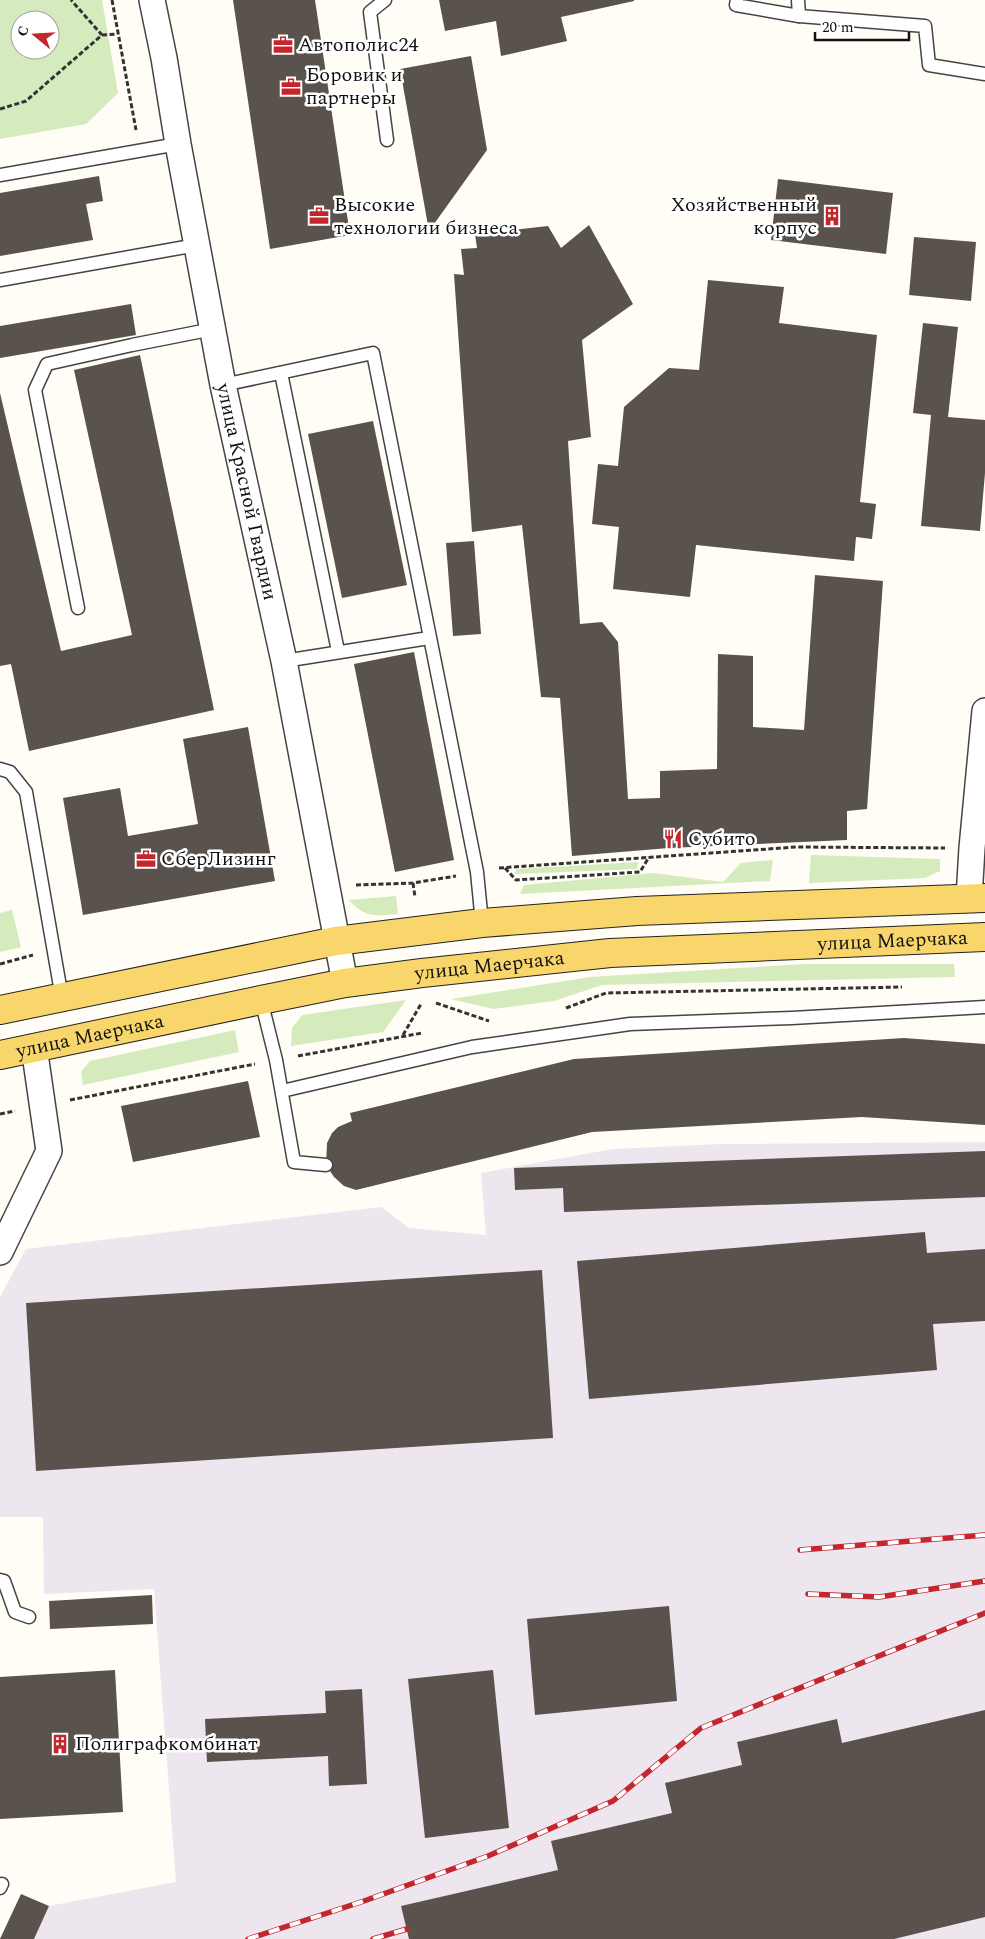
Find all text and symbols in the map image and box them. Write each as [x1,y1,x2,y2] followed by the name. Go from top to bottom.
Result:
[10,10,60,60] north arrow
[815,10,909,42] scale bar
[822,16,854,39] text: 20 m
[12,23,35,39] text: С
[298,30,418,60] place label: Автополис24
[272,34,294,56] office icon: Автополис24
[306,60,403,113] place label: Боровик и партнеры
[280,76,302,98] office icon: Боровик и партнеры
[334,190,518,243] place label: Высокие технологии бизнеса
[671,190,817,243] place label: Хозяйственный корпус
[308,205,330,227] office icon: Высокие технологии бизнеса
[821,205,843,227] building icon: Хозяйственный корпус
[208,380,285,603] street label: улица Красной Гвардии
[688,824,756,854] place label: Субито
[662,828,684,850] restaurant icon: Субито
[161,844,276,874] place label: СберЛизинг
[135,848,157,870] office icon: СберЛизинг
[816,923,969,959] street label: улица Маерчака
[412,943,566,989] street label: улица Маерчака
[12,1006,167,1066] street label: улица Маерчака
[75,1729,258,1759] place label: Полиграфкомбинат
[49,1733,71,1755] building icon: Полиграфкомбинат

